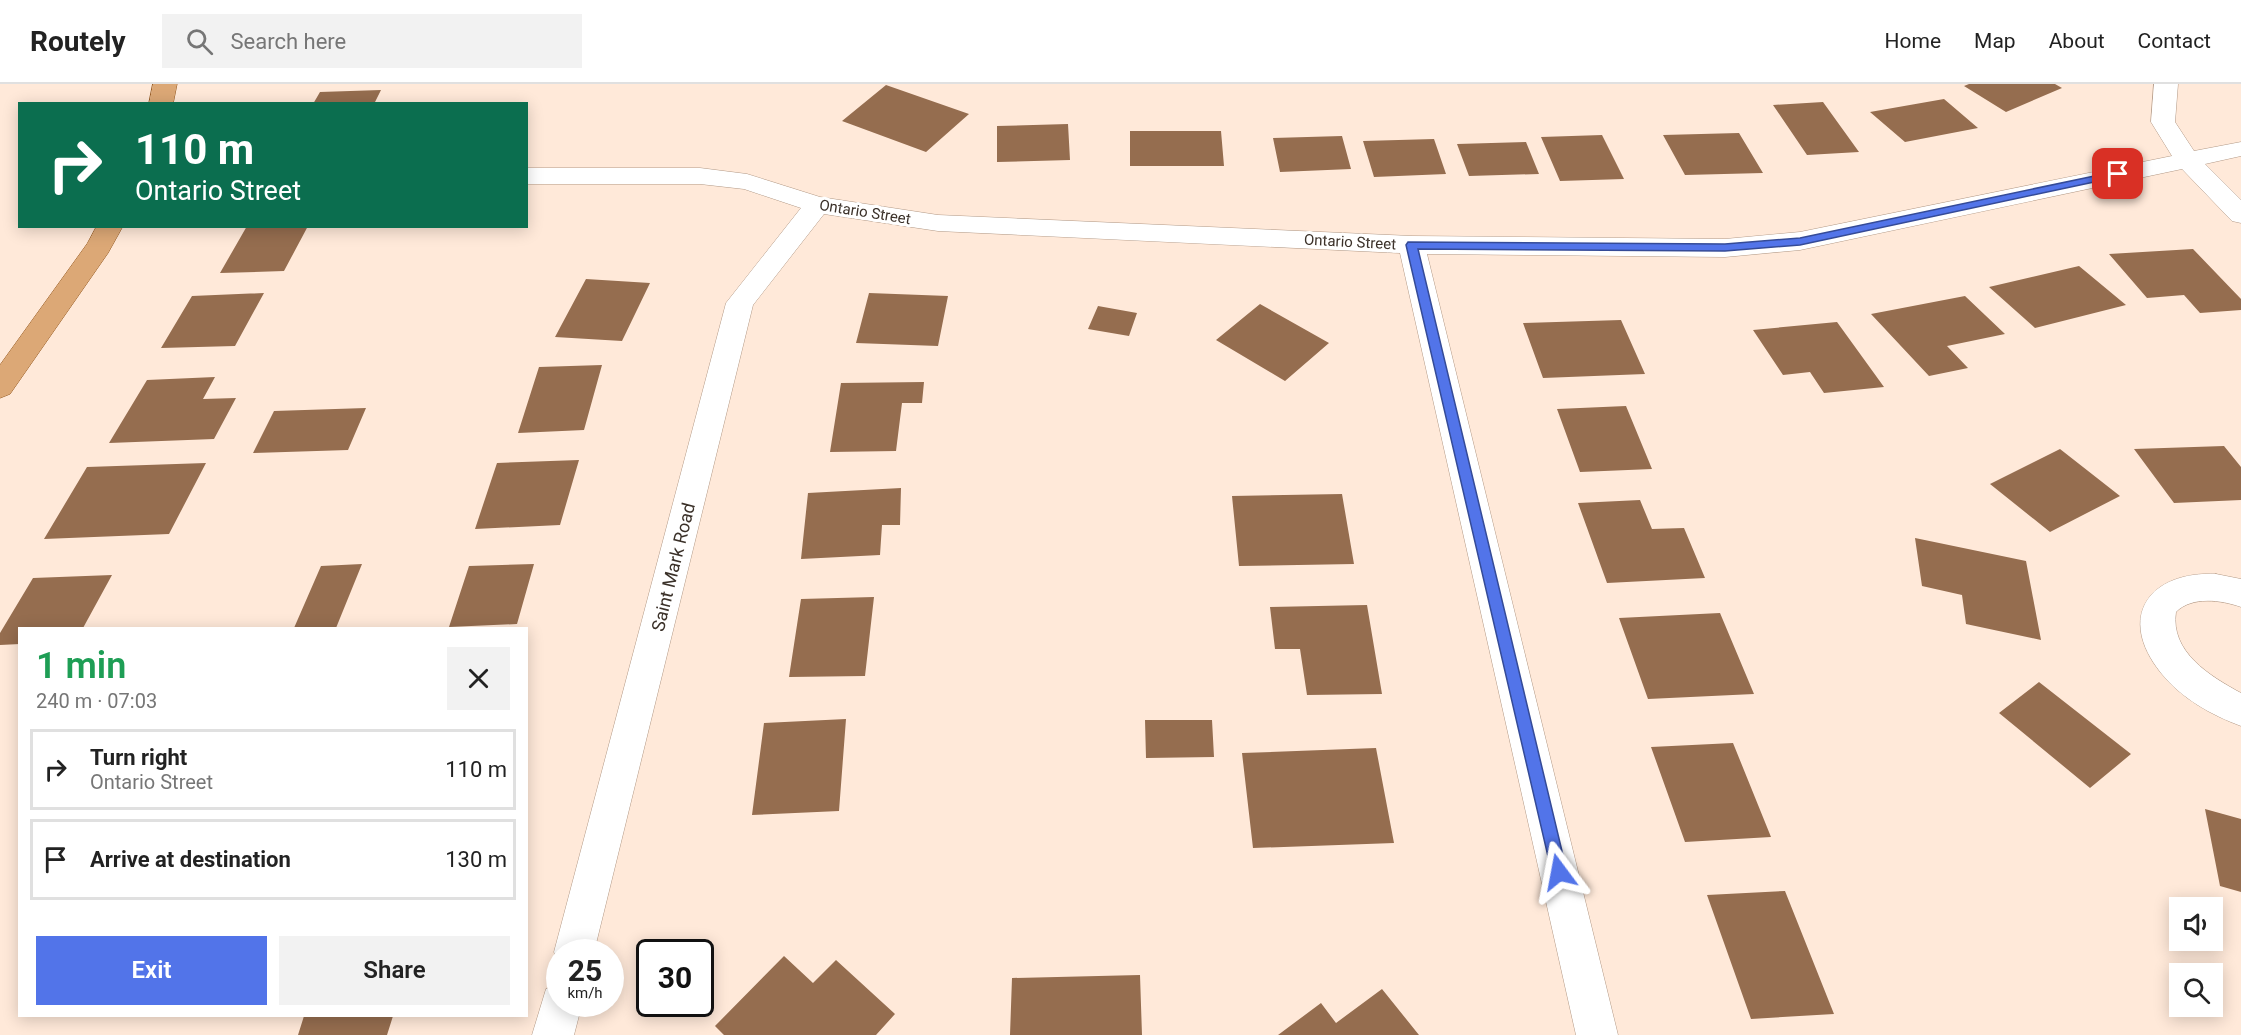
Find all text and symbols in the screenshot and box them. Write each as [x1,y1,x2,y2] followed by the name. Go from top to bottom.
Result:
[162,14,582,68] search box
[30,25,126,58] text: Routely
[183,25,216,58] icon: search
[231,29,346,54] text: Search here
[1885,29,1941,53] text: Home
[1974,29,2016,53] text: Map
[2049,29,2105,53] text: About
[2138,29,2211,53] text: Contact
[135,125,254,174] text: 110 m
[36,126,114,204] icon: right
[2092,148,2143,199] pin
[2101,157,2134,190] icon: arrive
[135,175,301,207] text: Ontario Street
[818,196,912,228] street label: Ontario Street
[1303,231,1397,253] street label: Ontario Street
[647,501,699,633] street label: Saint Mark Road
[36,645,126,687] text: 1 min
[447,647,510,710] button: close
[36,689,157,713] text: 240 m · 07:03
[90,745,187,770] text: Turn right
[39,753,72,786] icon: right
[445,757,507,782] text: 110 m
[90,770,213,794] text: Ontario Street
[1527,840,1591,904] position arrow
[39,843,72,876] icon: arrive
[90,847,291,872] text: Arrive at destination
[445,847,507,872] text: 130 m
[2169,897,2223,1017] map controls
[2169,897,2223,951] button: sound
[36,936,267,1005] button: Exit
[279,936,510,1005] button: Share
[636,939,714,1017] speed limit sign: 30
[568,953,602,988] text: 25
[2169,963,2223,1017] button: search
[567,984,603,1002] text: km/h

